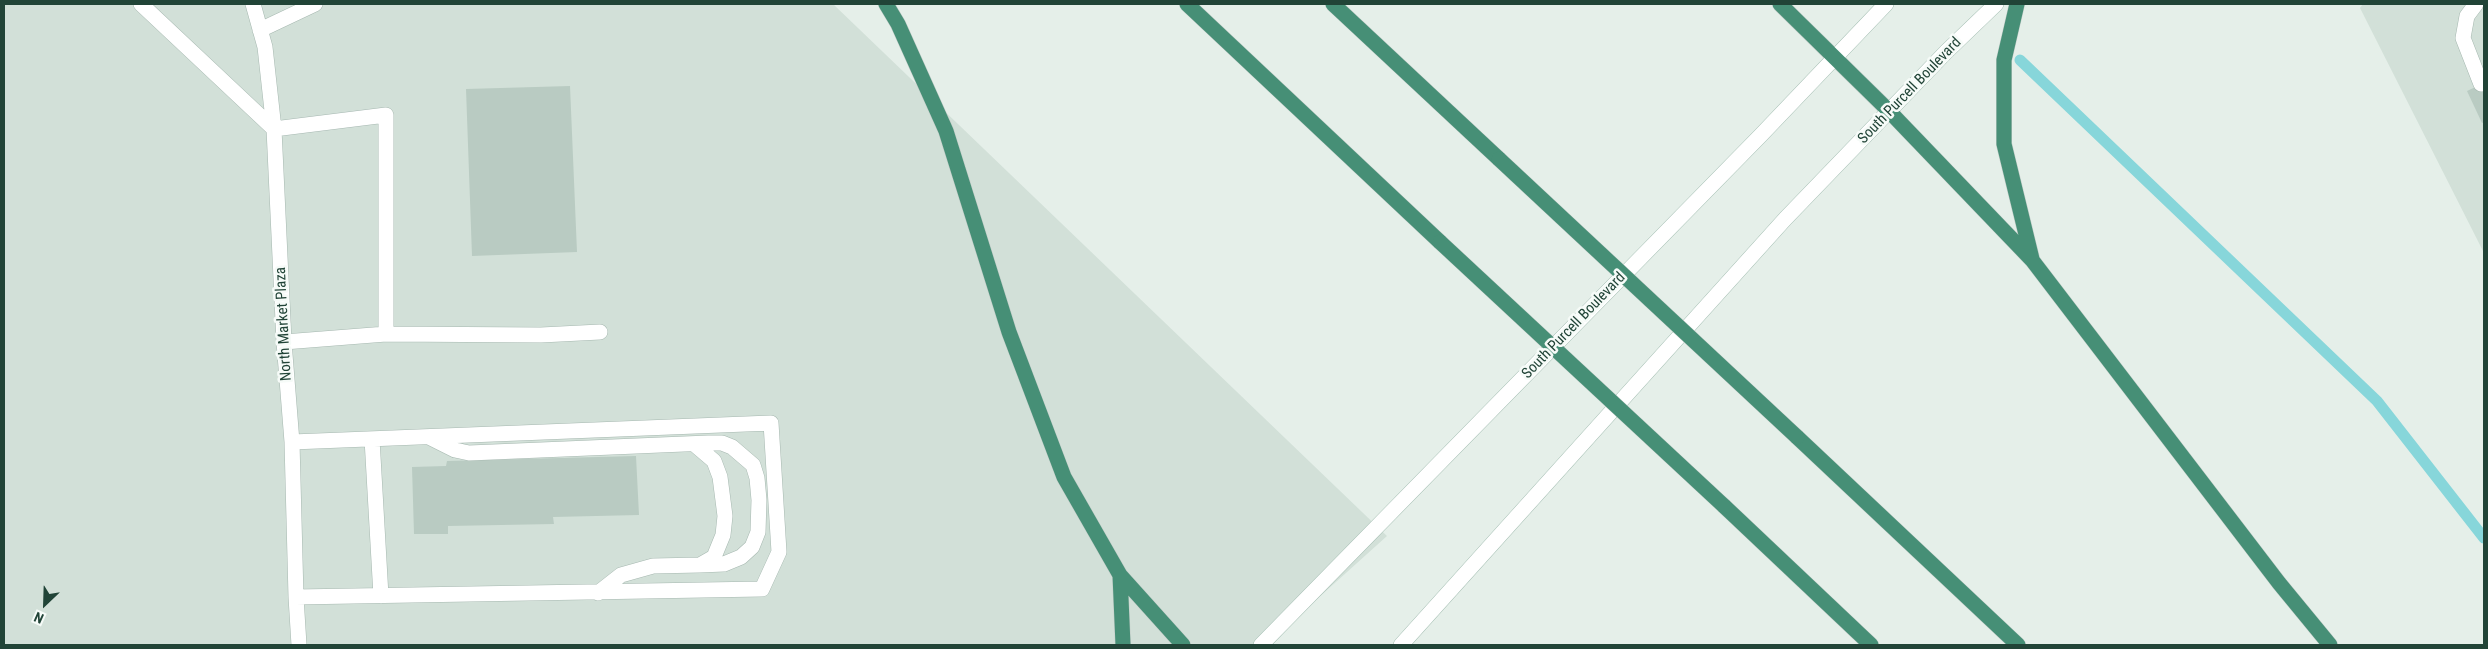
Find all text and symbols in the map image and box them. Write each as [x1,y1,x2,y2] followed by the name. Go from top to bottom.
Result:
[1855,34,1965,148] street label: South Purcell Boulevard
[272,267,296,381] street label: North Market Plaza
[1519,269,1629,383] street label: South Purcell Boulevard
[20,579,70,629] north arrow
[32,609,46,627] text: N

